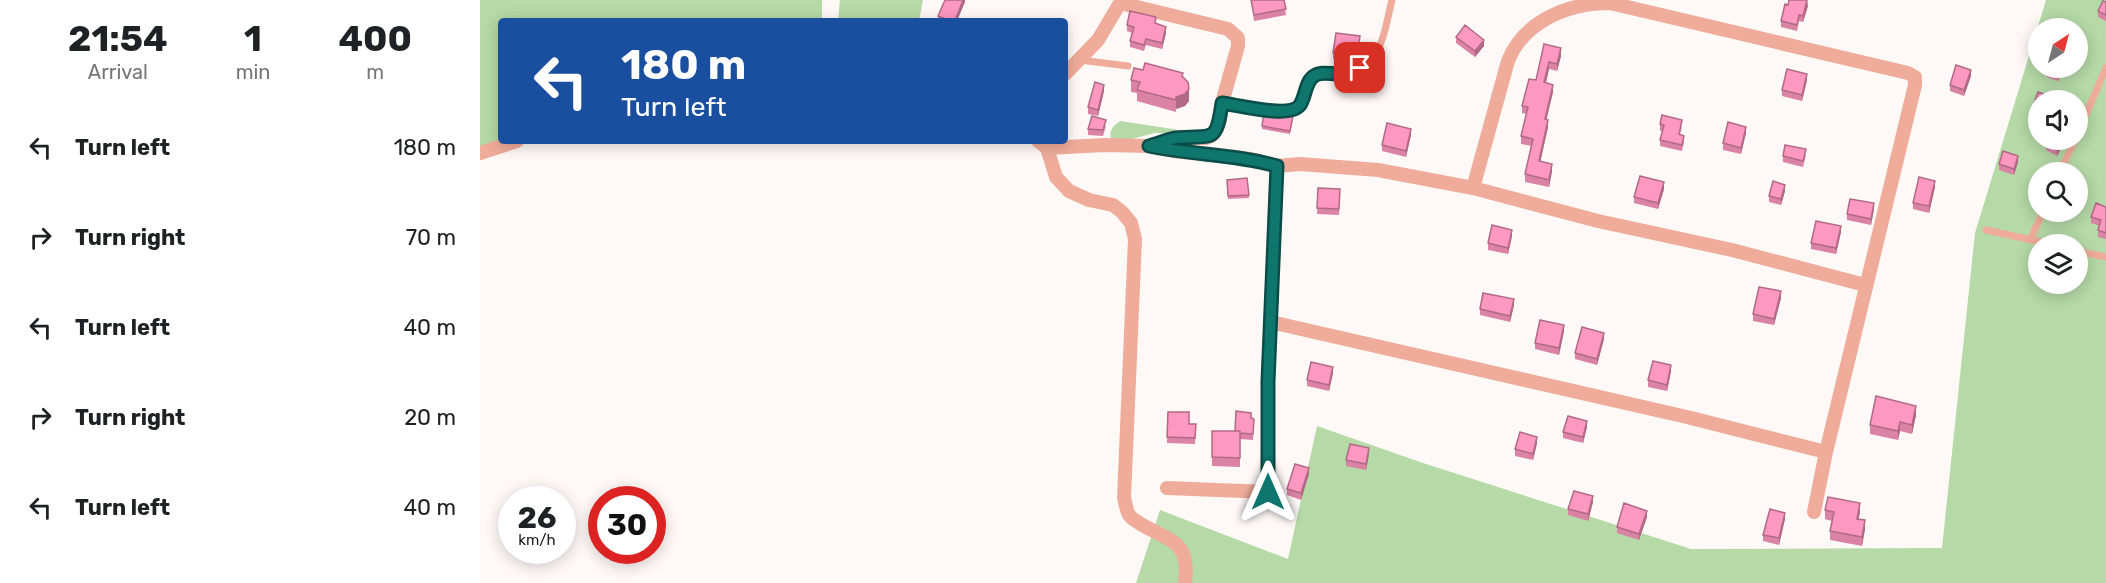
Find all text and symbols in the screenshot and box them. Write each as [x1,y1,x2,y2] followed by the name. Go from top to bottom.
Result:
[68,17,168,60] text: 21:54
[244,17,262,60] text: 1
[338,17,412,60] text: 400
[2028,18,2088,78] north arrow
[2028,18,2088,294] map controls
[621,40,746,90] text: 180 m
[522,42,600,120] icon: left
[1334,42,1385,93] pin
[1343,51,1376,84] icon: arrive
[88,60,148,84] text: Arrival
[236,60,270,84] text: min
[366,60,384,84] text: m
[2028,90,2088,150] button: sound
[621,91,726,123] text: Turn left
[24,131,57,164] icon: left
[75,134,170,161] text: Turn left
[394,134,456,161] text: 180 m
[2028,162,2088,222] button: search
[24,221,57,254] icon: right
[75,224,185,251] text: Turn right
[406,224,456,251] text: 70 m
[2028,234,2088,294] button: layers
[24,311,57,344] icon: left
[75,314,170,341] text: Turn left
[403,314,456,341] text: 40 m
[24,401,57,434] icon: right
[75,404,185,431] text: Turn right
[404,404,456,431] text: 20 m
[1236,460,1300,524] position arrow
[588,486,666,564] speed limit sign: 30
[24,491,57,524] icon: left
[75,494,170,521] text: Turn left
[403,494,456,521] text: 40 m
[517,500,557,536] text: 26
[518,531,556,549] text: km/h

